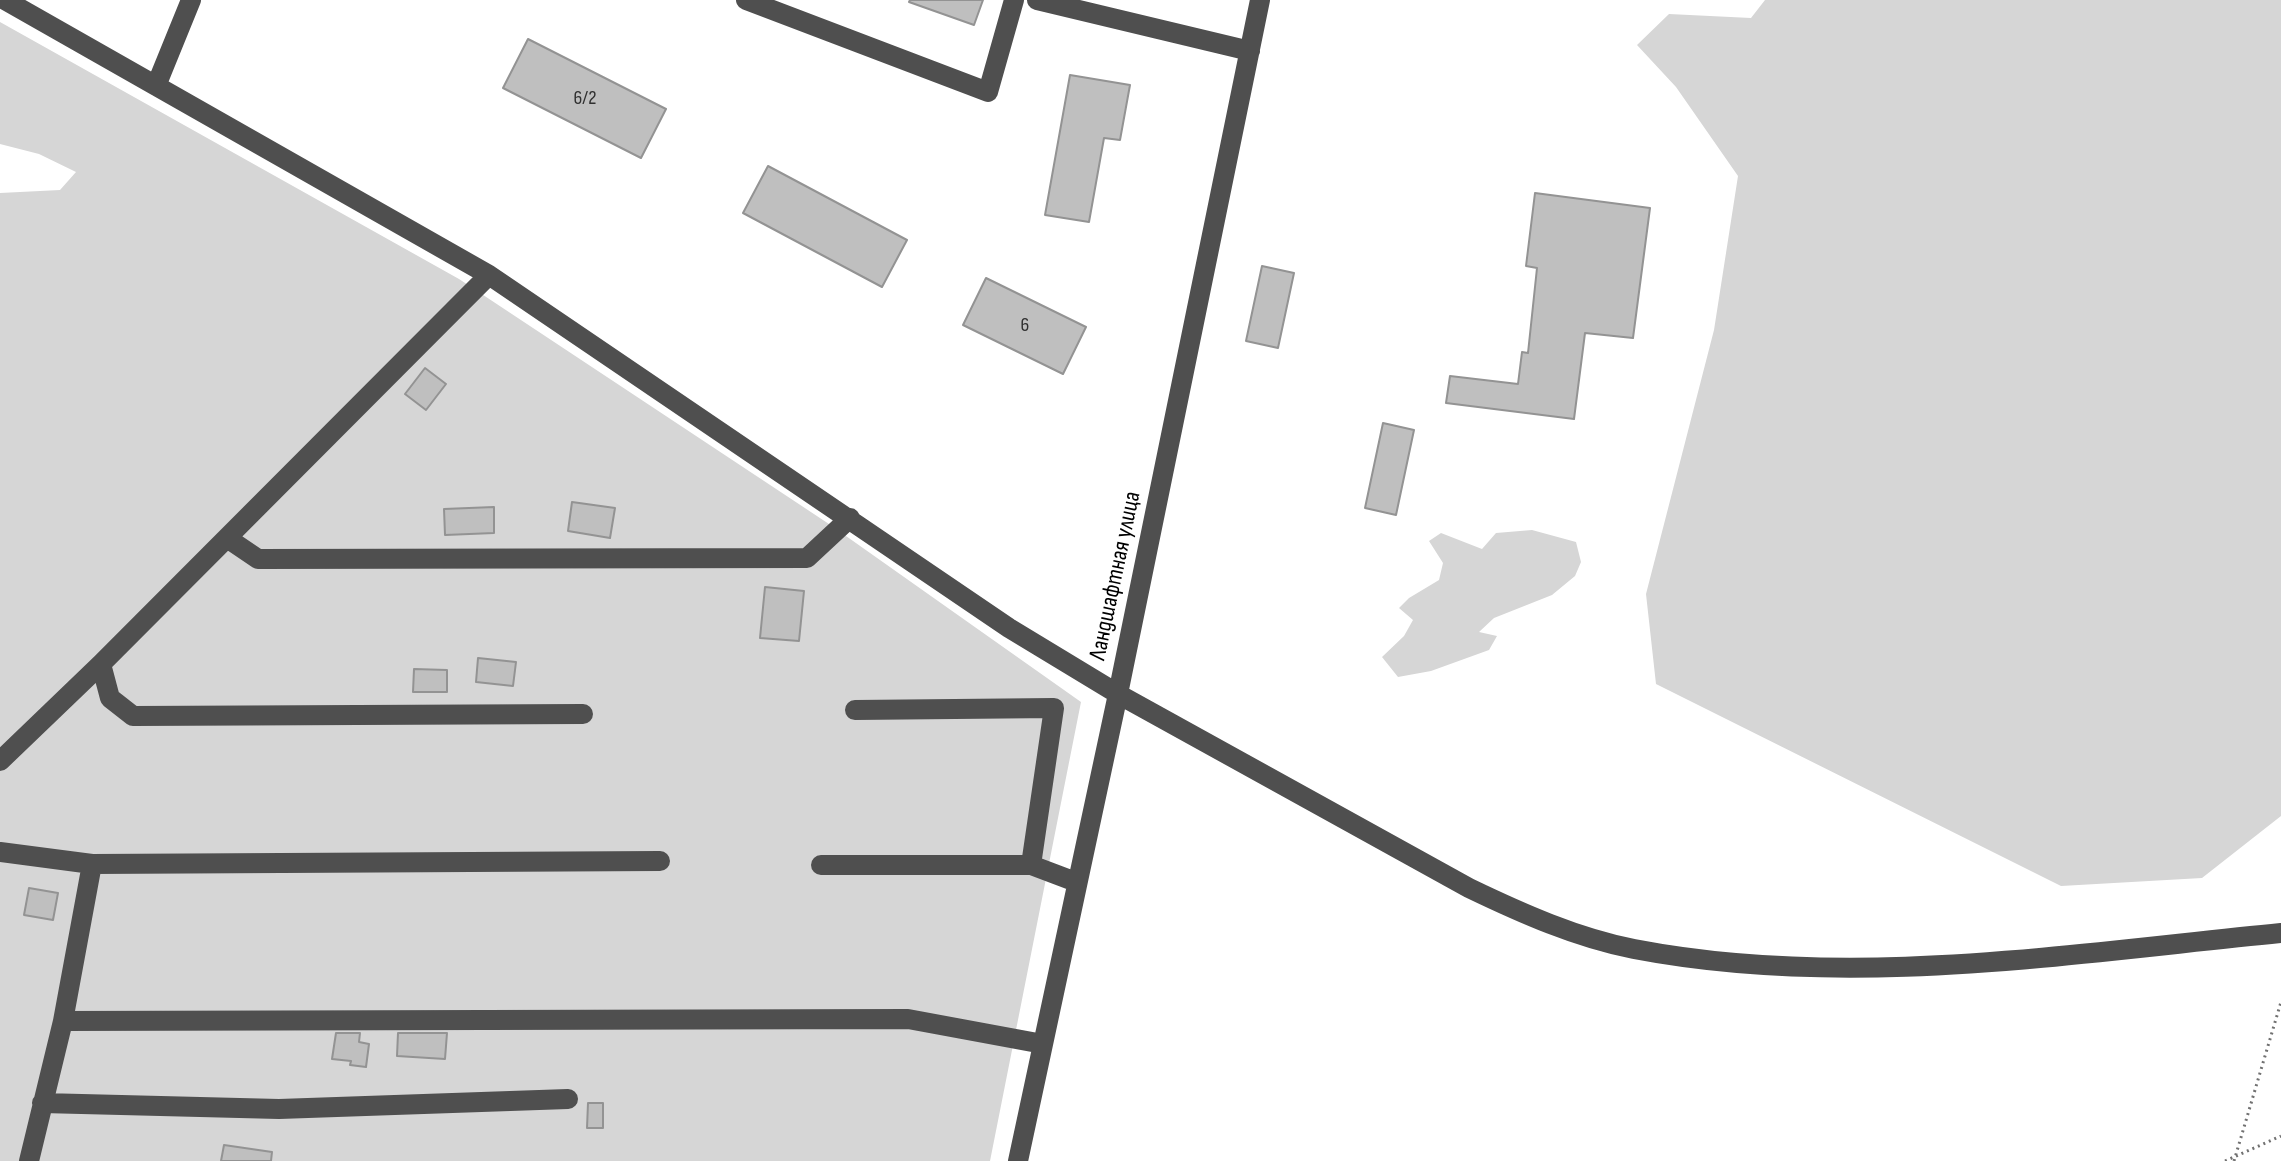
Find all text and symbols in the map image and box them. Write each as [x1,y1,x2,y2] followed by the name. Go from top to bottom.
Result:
[574,87,596,111] house number: 6/2
[1021,314,1029,338] house number: 6
[1084,489,1148,663] street label: Ландшафтная улица

